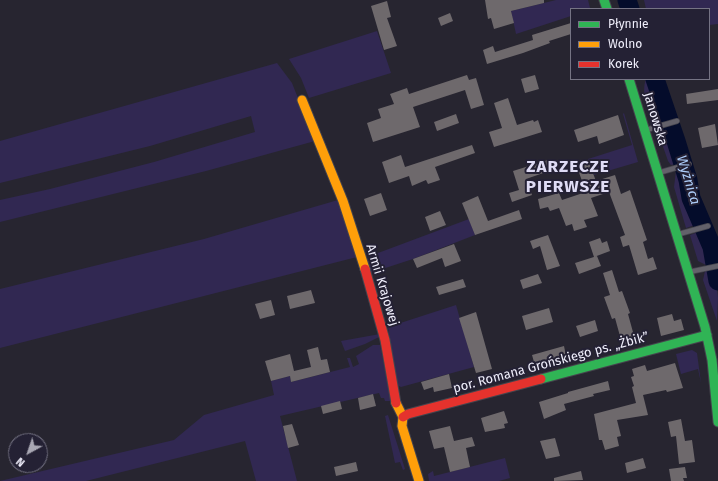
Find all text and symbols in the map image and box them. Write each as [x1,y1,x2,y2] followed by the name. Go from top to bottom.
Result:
[570,8,710,80] legend
[608,17,649,31] text: Płynnie
[608,37,642,51] text: Wolno
[608,57,639,71] text: Korek
[639,90,671,148] street label: Janowska
[673,153,703,207] water label: Wyżnica
[526,157,610,197] district label: ZARZECZE PIERWSZE
[362,242,402,328] street label: Armii Krajowej
[451,329,651,397] street label: por. Romana Grońskiego ps. „Żbik”
[8,433,48,473] north arrow
[14,454,28,469] text: N

